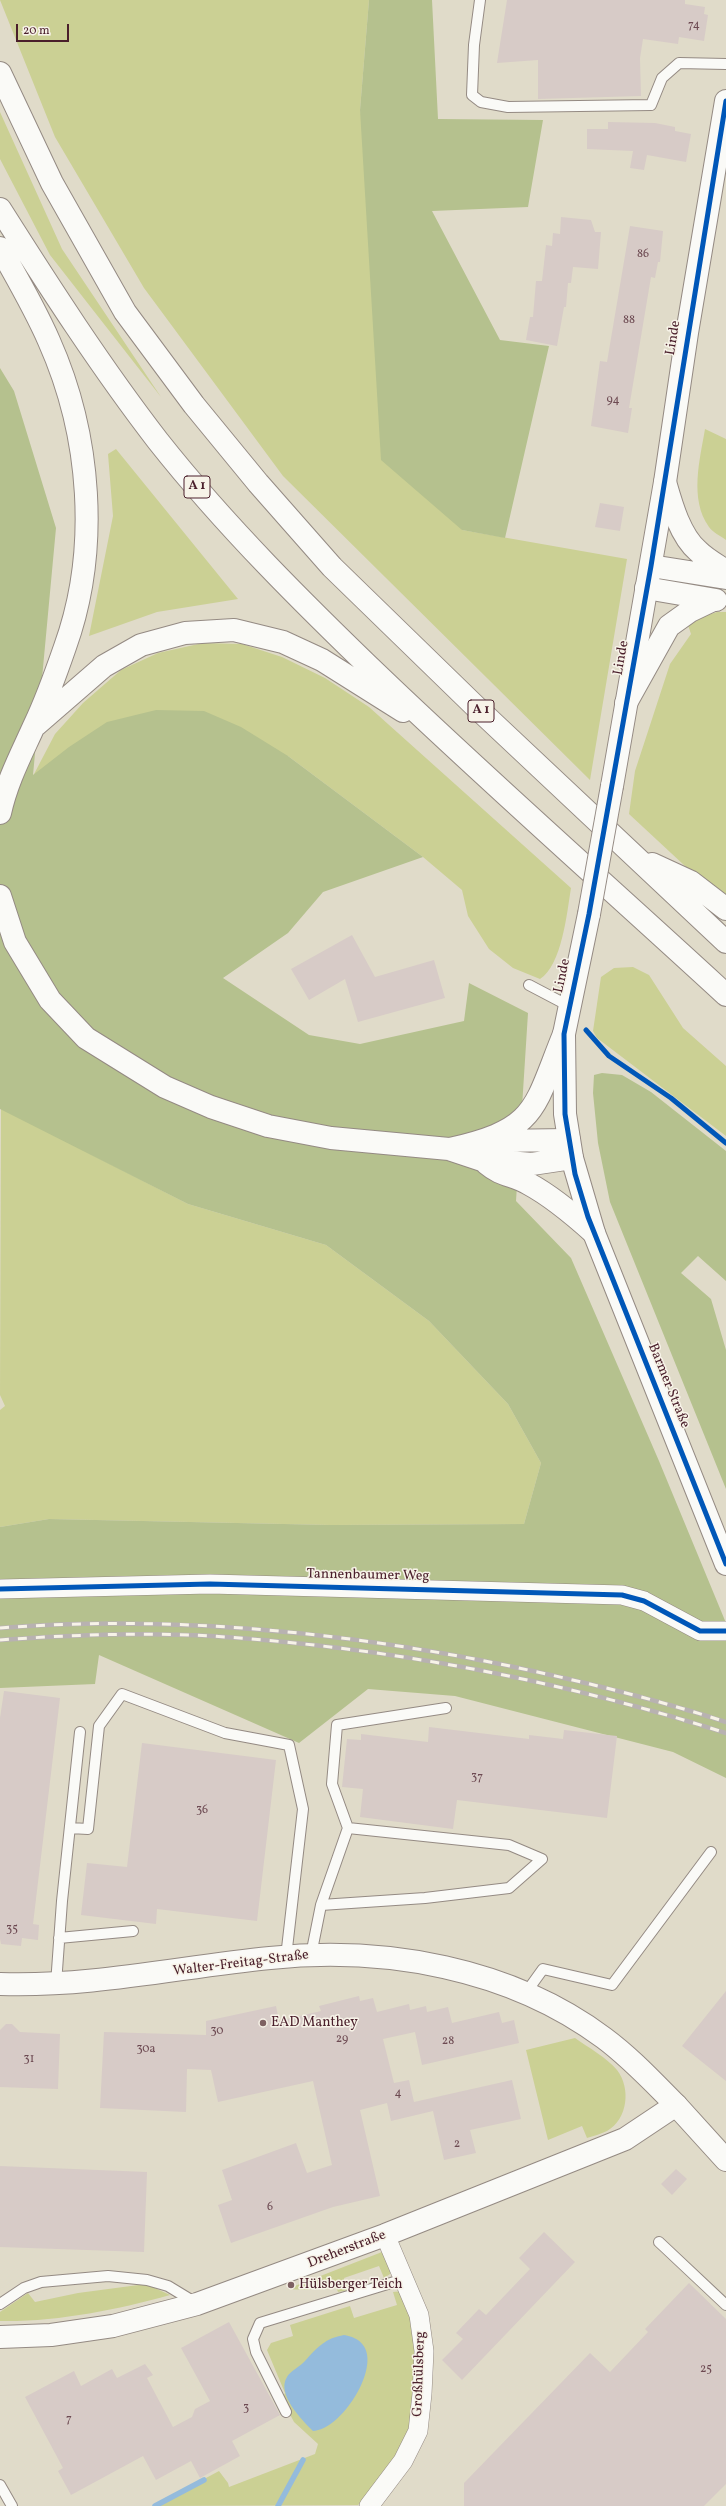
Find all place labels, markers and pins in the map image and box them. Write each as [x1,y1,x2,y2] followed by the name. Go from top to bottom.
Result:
[271,2015,358,2031] place label: EAD Manthey
[258,2018,268,2028] marker: EAD Manthey
[299,2277,403,2293] place label: Hülsberger Teich
[286,2280,296,2290] marker: Hülsberger Teich

